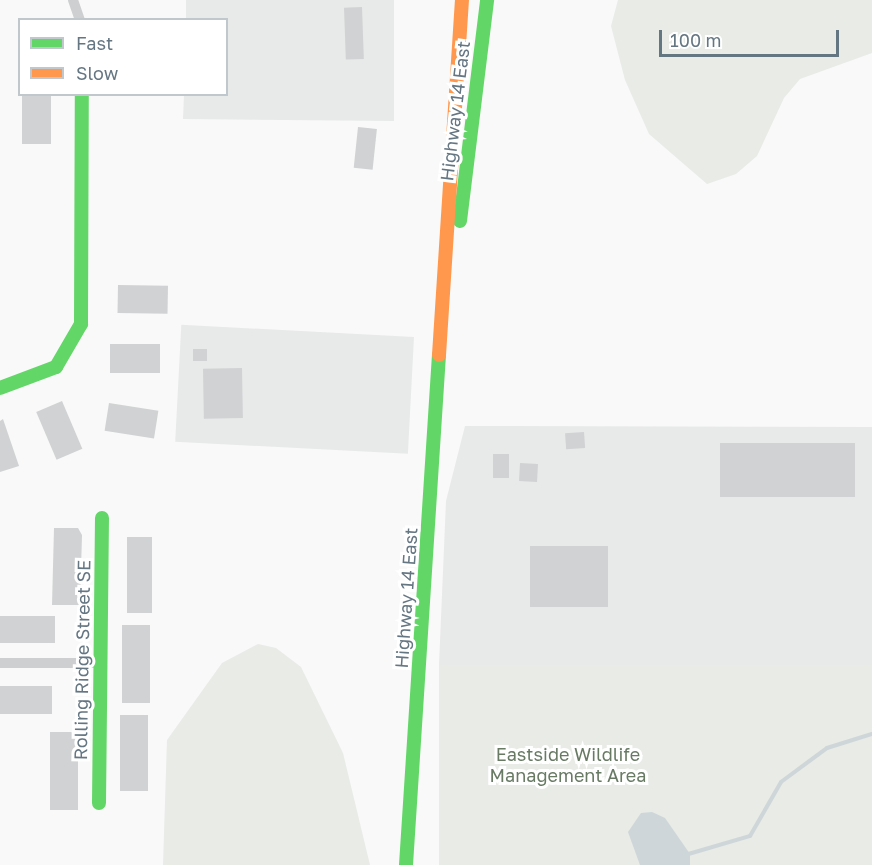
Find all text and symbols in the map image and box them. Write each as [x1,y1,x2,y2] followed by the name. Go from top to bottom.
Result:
[18,18,228,96] legend
[662,18,842,56] scale bar
[670,29,721,51] text: 100 m
[76,32,113,54] text: Fast
[436,40,474,182] street label: Highway 14 East
[76,62,118,84] text: Slow
[390,527,422,669] street label: Highway 14 East
[69,560,95,760] street label: Rolling Ridge Street SE
[490,744,646,786] park label: Eastside Wildlife Management Area

